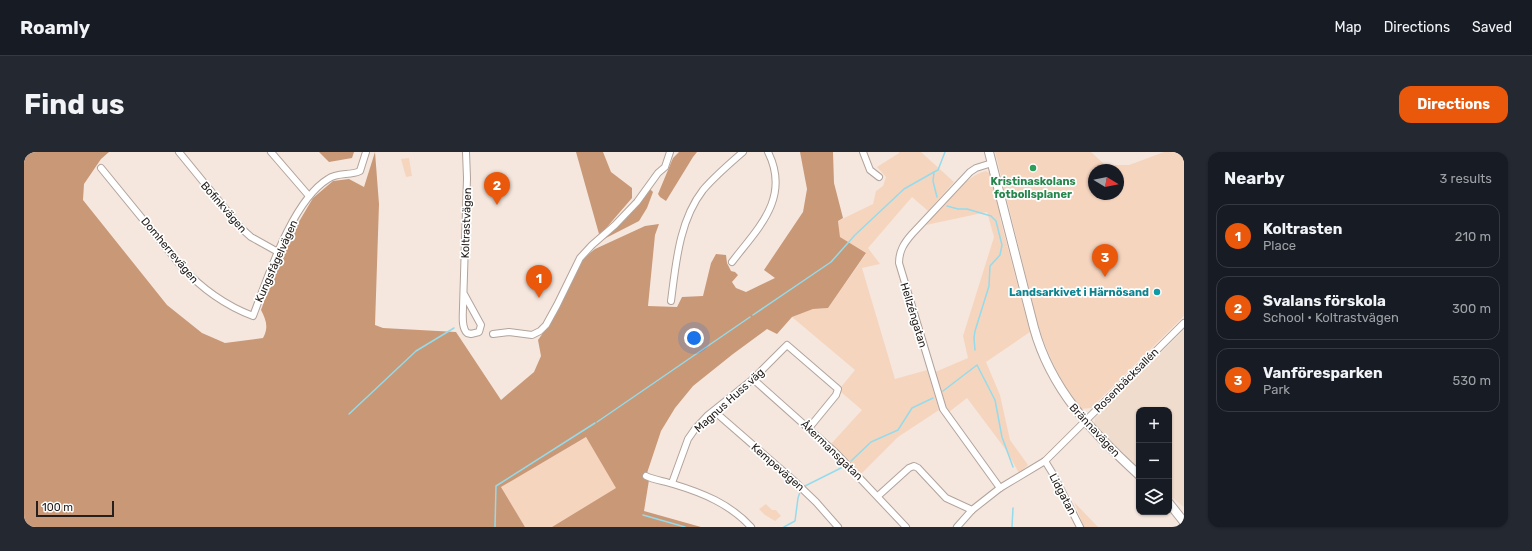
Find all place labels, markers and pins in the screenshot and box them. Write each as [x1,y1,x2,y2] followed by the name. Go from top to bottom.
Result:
[1028,163,1038,173] marker: Kristinaskolans fotbollsplaner
[484,172,510,205] pin: 2
[990,175,1076,201] place label: Kristinaskolans fotbollsplaner
[1092,244,1118,277] pin: 3
[526,265,552,298] pin: 1
[1009,286,1149,299] place label: Landsarkivet i Härnösand
[1152,287,1162,297] marker: Landsarkivet i Härnösand

